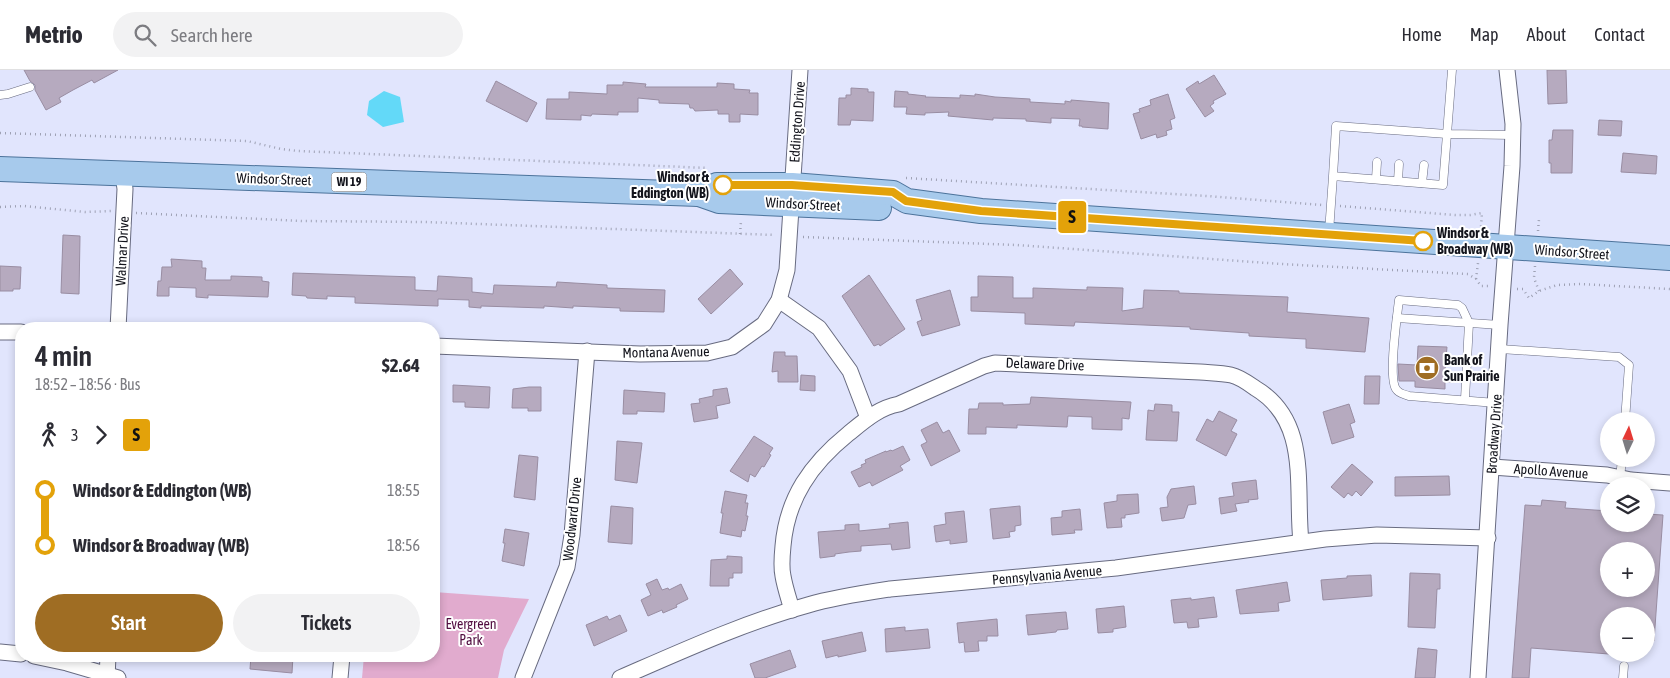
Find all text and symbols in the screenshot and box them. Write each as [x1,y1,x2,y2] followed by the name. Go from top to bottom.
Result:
[113,12,463,57] search box
[25,21,83,48] text: Metrio
[131,21,159,49] icon: search
[171,24,253,46] text: Search here
[1402,24,1442,45] text: Home
[1470,24,1499,45] text: Map
[1527,24,1566,45] text: About
[1594,24,1645,45] text: Contact
[786,81,808,163] street label: Eddington Drive
[631,169,710,201] place label: Windsor & Eddington (WB)
[236,170,312,188] street label: Windsor Street
[332,172,366,191] road number: WI 19
[713,175,733,195] marker: Windsor & Eddington (WB)
[765,194,841,214] street label: Windsor Street
[1056,201,1088,233] line badge: S
[1068,206,1076,227] text: S
[112,216,132,286] street label: Walmar Drive
[1436,225,1513,257] place label: Windsor & Broadway (WB)
[1413,231,1433,251] marker: Windsor & Broadway (WB)
[1534,241,1610,263] street label: Windsor Street
[35,340,92,372] text: 4 min
[622,343,710,361] street label: Montana Avenue
[1444,352,1500,384] place label: Bank of Sun Prairie
[382,354,420,376] text: $2.64
[1005,355,1085,373] street label: Delaware Drive
[1414,355,1440,381] bank icon: Bank of Sun Prairie
[35,375,140,393] text: 18:52 – 18:56 · Bus
[1483,393,1505,475] street label: Broadway Drive
[1600,412,1655,468] north arrow
[1600,412,1655,662] map controls
[35,421,63,449] icon: walk
[87,421,115,449] icon: forward
[133,424,140,445] text: S
[71,426,79,444] text: 3
[1513,460,1589,482] street label: Apollo Avenue
[560,476,584,562] street label: Woodward Drive
[1600,477,1655,532] button: layers
[73,479,252,501] text: Windsor & Eddington (WB)
[387,481,420,499] text: 18:55
[73,534,249,556] text: Windsor & Broadway (WB)
[387,536,420,554] text: 18:56
[1600,542,1655,597] button: +
[991,562,1103,588] street label: Pennsylvania Avenue
[35,594,223,652] button: Start
[233,594,420,652] button: Tickets
[1600,607,1655,662] button: −
[445,616,497,648] park label: Evergreen Park

